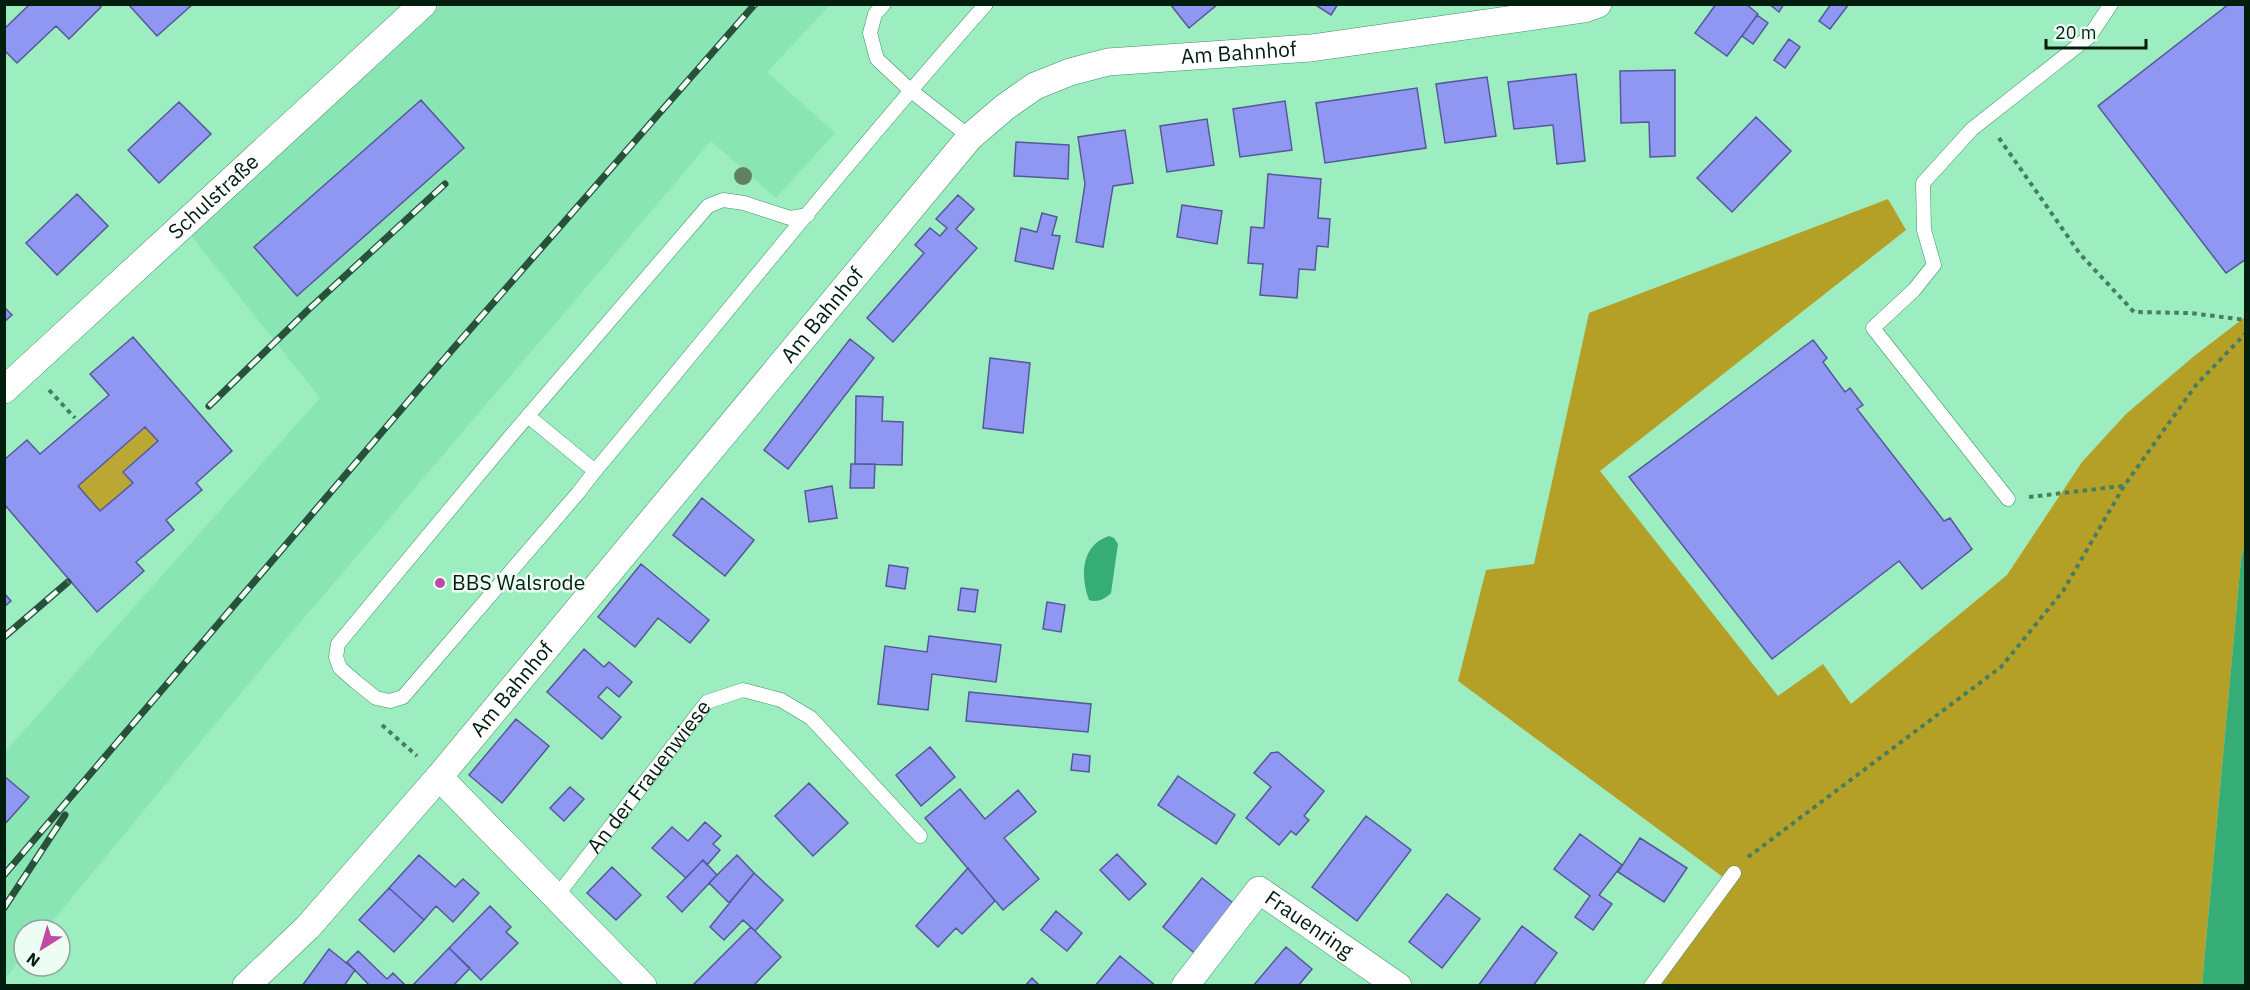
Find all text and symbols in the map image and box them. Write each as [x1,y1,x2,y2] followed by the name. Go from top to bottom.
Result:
[2046,12,2146,50] scale bar
[2055,21,2097,44] text: 20 m
[1180,34,1298,70] street label: Am Bahnhof
[162,147,264,245] street label: Schulstraße
[774,261,869,368] street label: Am Bahnhof
[452,568,585,596] place label: BBS Walsrode
[433,576,447,590] marker: BBS Walsrode
[463,635,559,742] street label: Am Bahnhof
[580,694,717,859] street label: An der Frauenwiese
[1260,883,1359,964] street label: Frauenring
[12,918,72,978] north arrow
[22,949,44,971] text: N

